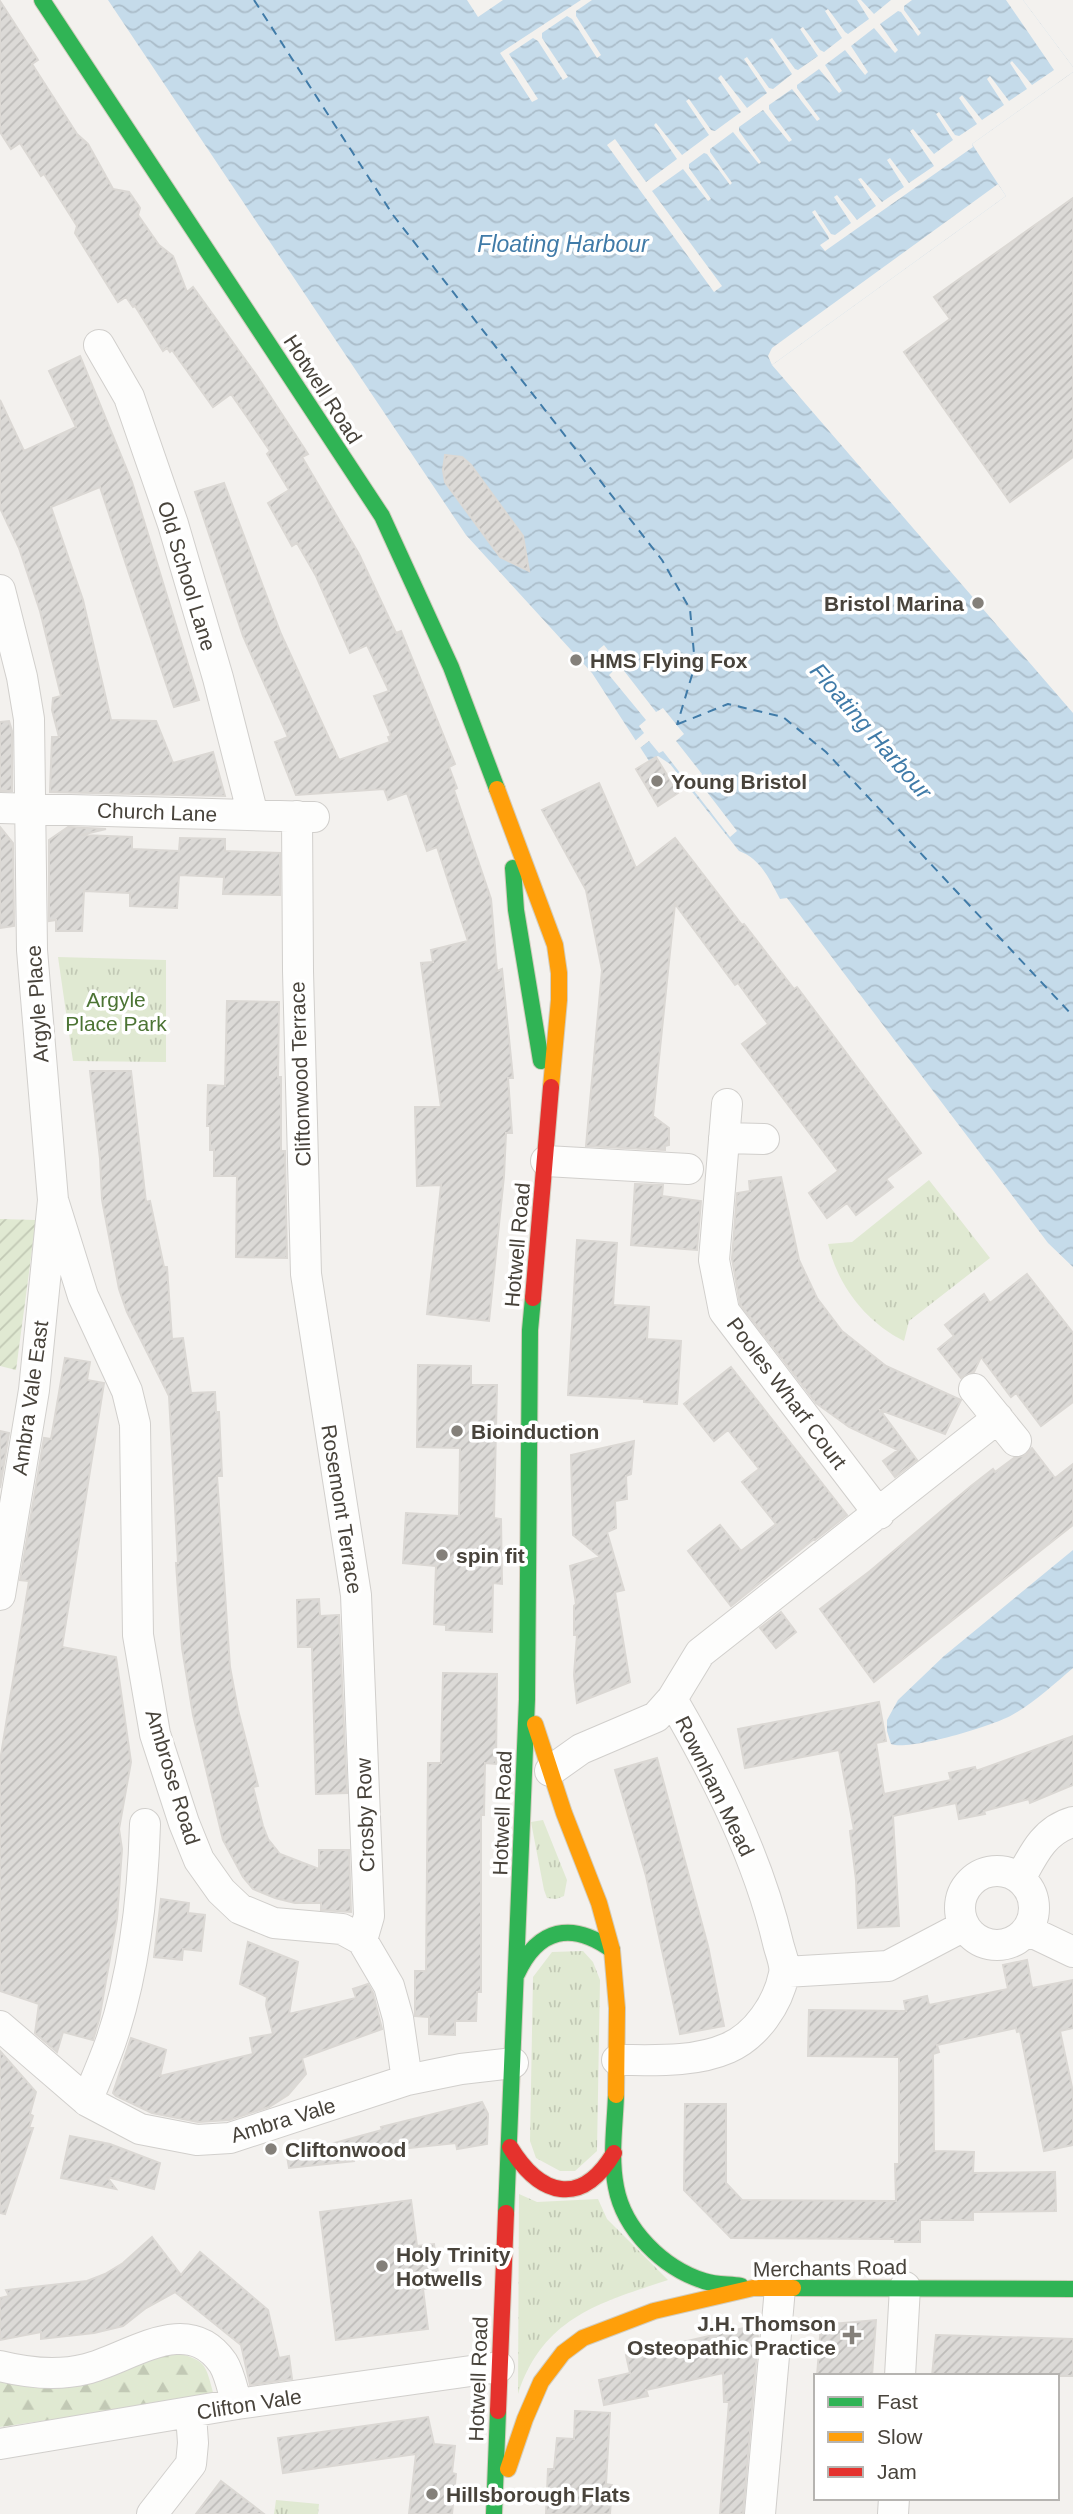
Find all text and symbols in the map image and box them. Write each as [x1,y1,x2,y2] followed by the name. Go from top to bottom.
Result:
[477,231,650,257] water label: Floating Harbour
[279,330,367,448] street label: Hotwell Road
[153,498,221,654] street label: Old School Lane
[824,592,964,615] place label: Bristol Marina
[970,595,986,611] marker: Bristol Marina
[590,649,748,672] place label: HMS Flying Fox
[568,652,584,668] marker: HMS Flying Fox
[805,658,938,805] water label: Floating Harbour
[671,770,807,793] place label: Young Bristol
[649,773,665,789] marker: Young Bristol
[97,798,217,826] street label: Church Lane
[21,944,53,1064] street label: Argyle Place
[285,981,315,1167] street label: Cliftonwood Terrace
[65,988,167,1035] park label: Argyle Place Park
[500,1182,534,1308] street label: Hotwell Road
[723,1313,851,1473] street label: Pooles Wharf Court
[8,1319,52,1477] street label: Ambra Vale East
[471,1420,599,1443] place label: Bioinduction
[317,1423,367,1595] street label: Rosemont Terrace
[449,1423,465,1439] marker: Bioinduction
[456,1544,525,1567] place label: spin fit
[434,1547,450,1563] marker: spin fit
[142,1707,204,1847] street label: Ambrose Road
[671,1712,759,1860] street label: Rownham Mead
[488,1750,516,1876] street label: Hotwell Road
[351,1757,378,1873] street label: Crosby Row
[228,2093,338,2147] street label: Ambra Vale
[285,2138,406,2161] place label: Cliftonwood
[263,2141,279,2157] marker: Cliftonwood
[396,2243,511,2290] place label: Holy Trinity Hotwells
[753,2255,907,2281] street label: Merchants Road
[374,2258,390,2274] marker: Holy Trinity Hotwells
[627,2312,836,2359] place label: J.H. Thomson Osteopathic Practice
[464,2316,492,2442] street label: Hotwell Road
[842,2325,862,2345] marker: J.H. Thomson Osteopathic Practice
[814,2374,1059,2500] legend
[195,2384,303,2424] street label: Clifton Vale
[877,2390,918,2413] text: Fast
[877,2425,923,2448] text: Slow
[877,2460,917,2483] text: Jam
[446,2483,630,2506] place label: Hillsborough Flats
[424,2486,440,2502] marker: Hillsborough Flats

